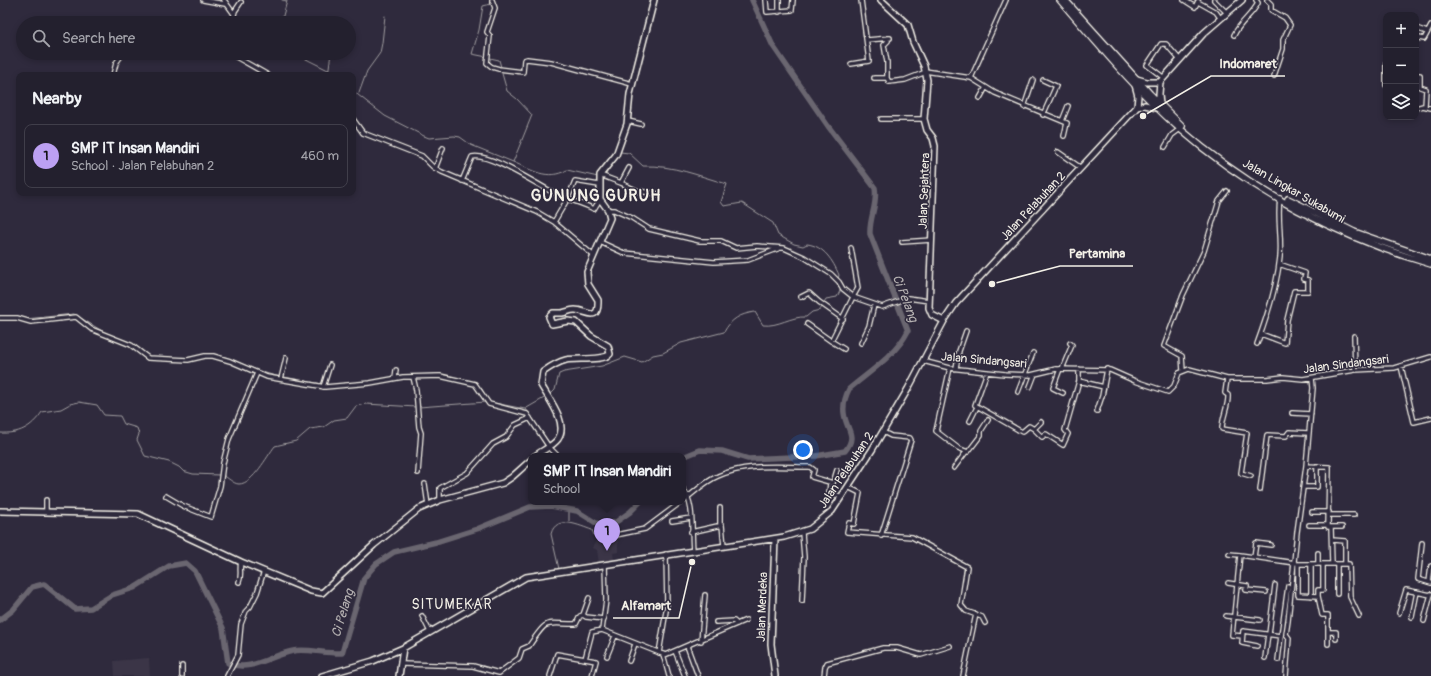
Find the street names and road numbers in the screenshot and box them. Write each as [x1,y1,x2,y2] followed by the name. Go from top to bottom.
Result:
[916,152,933,229] street label: Jalan Sejahtera
[1240,156,1348,227] street label: Jalan Lingkar Sukabumi
[998,169,1069,244] street label: Jalan Pelabuhan 2
[941,349,1027,372] street label: Jalan Sindangsari
[1303,352,1390,377] street label: Jalan Sindangsari
[815,429,878,511] street label: Jalan Pelabuhan 2
[754,571,771,642] street label: Jalan Merdeka

